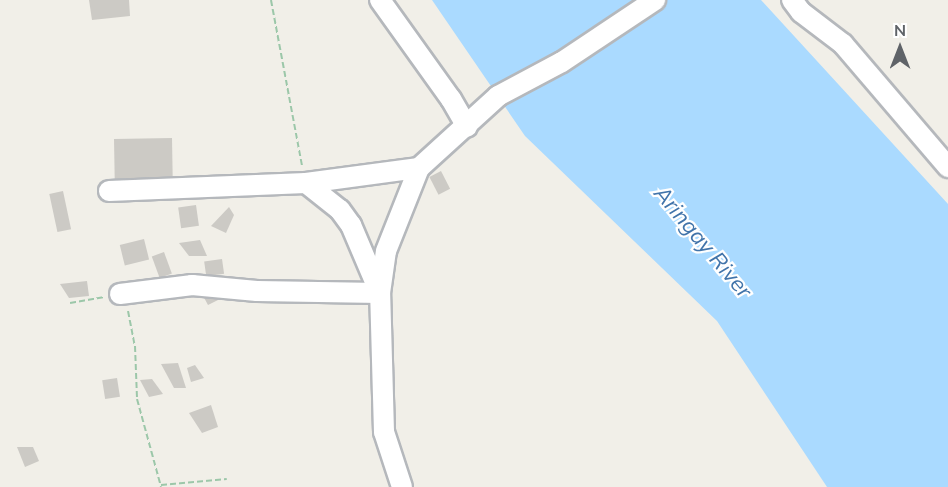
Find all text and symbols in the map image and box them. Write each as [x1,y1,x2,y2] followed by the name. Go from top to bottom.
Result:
[870,18,930,78] north arrow
[894,20,906,40] text: N
[649,181,757,303] water label: Aringay River

